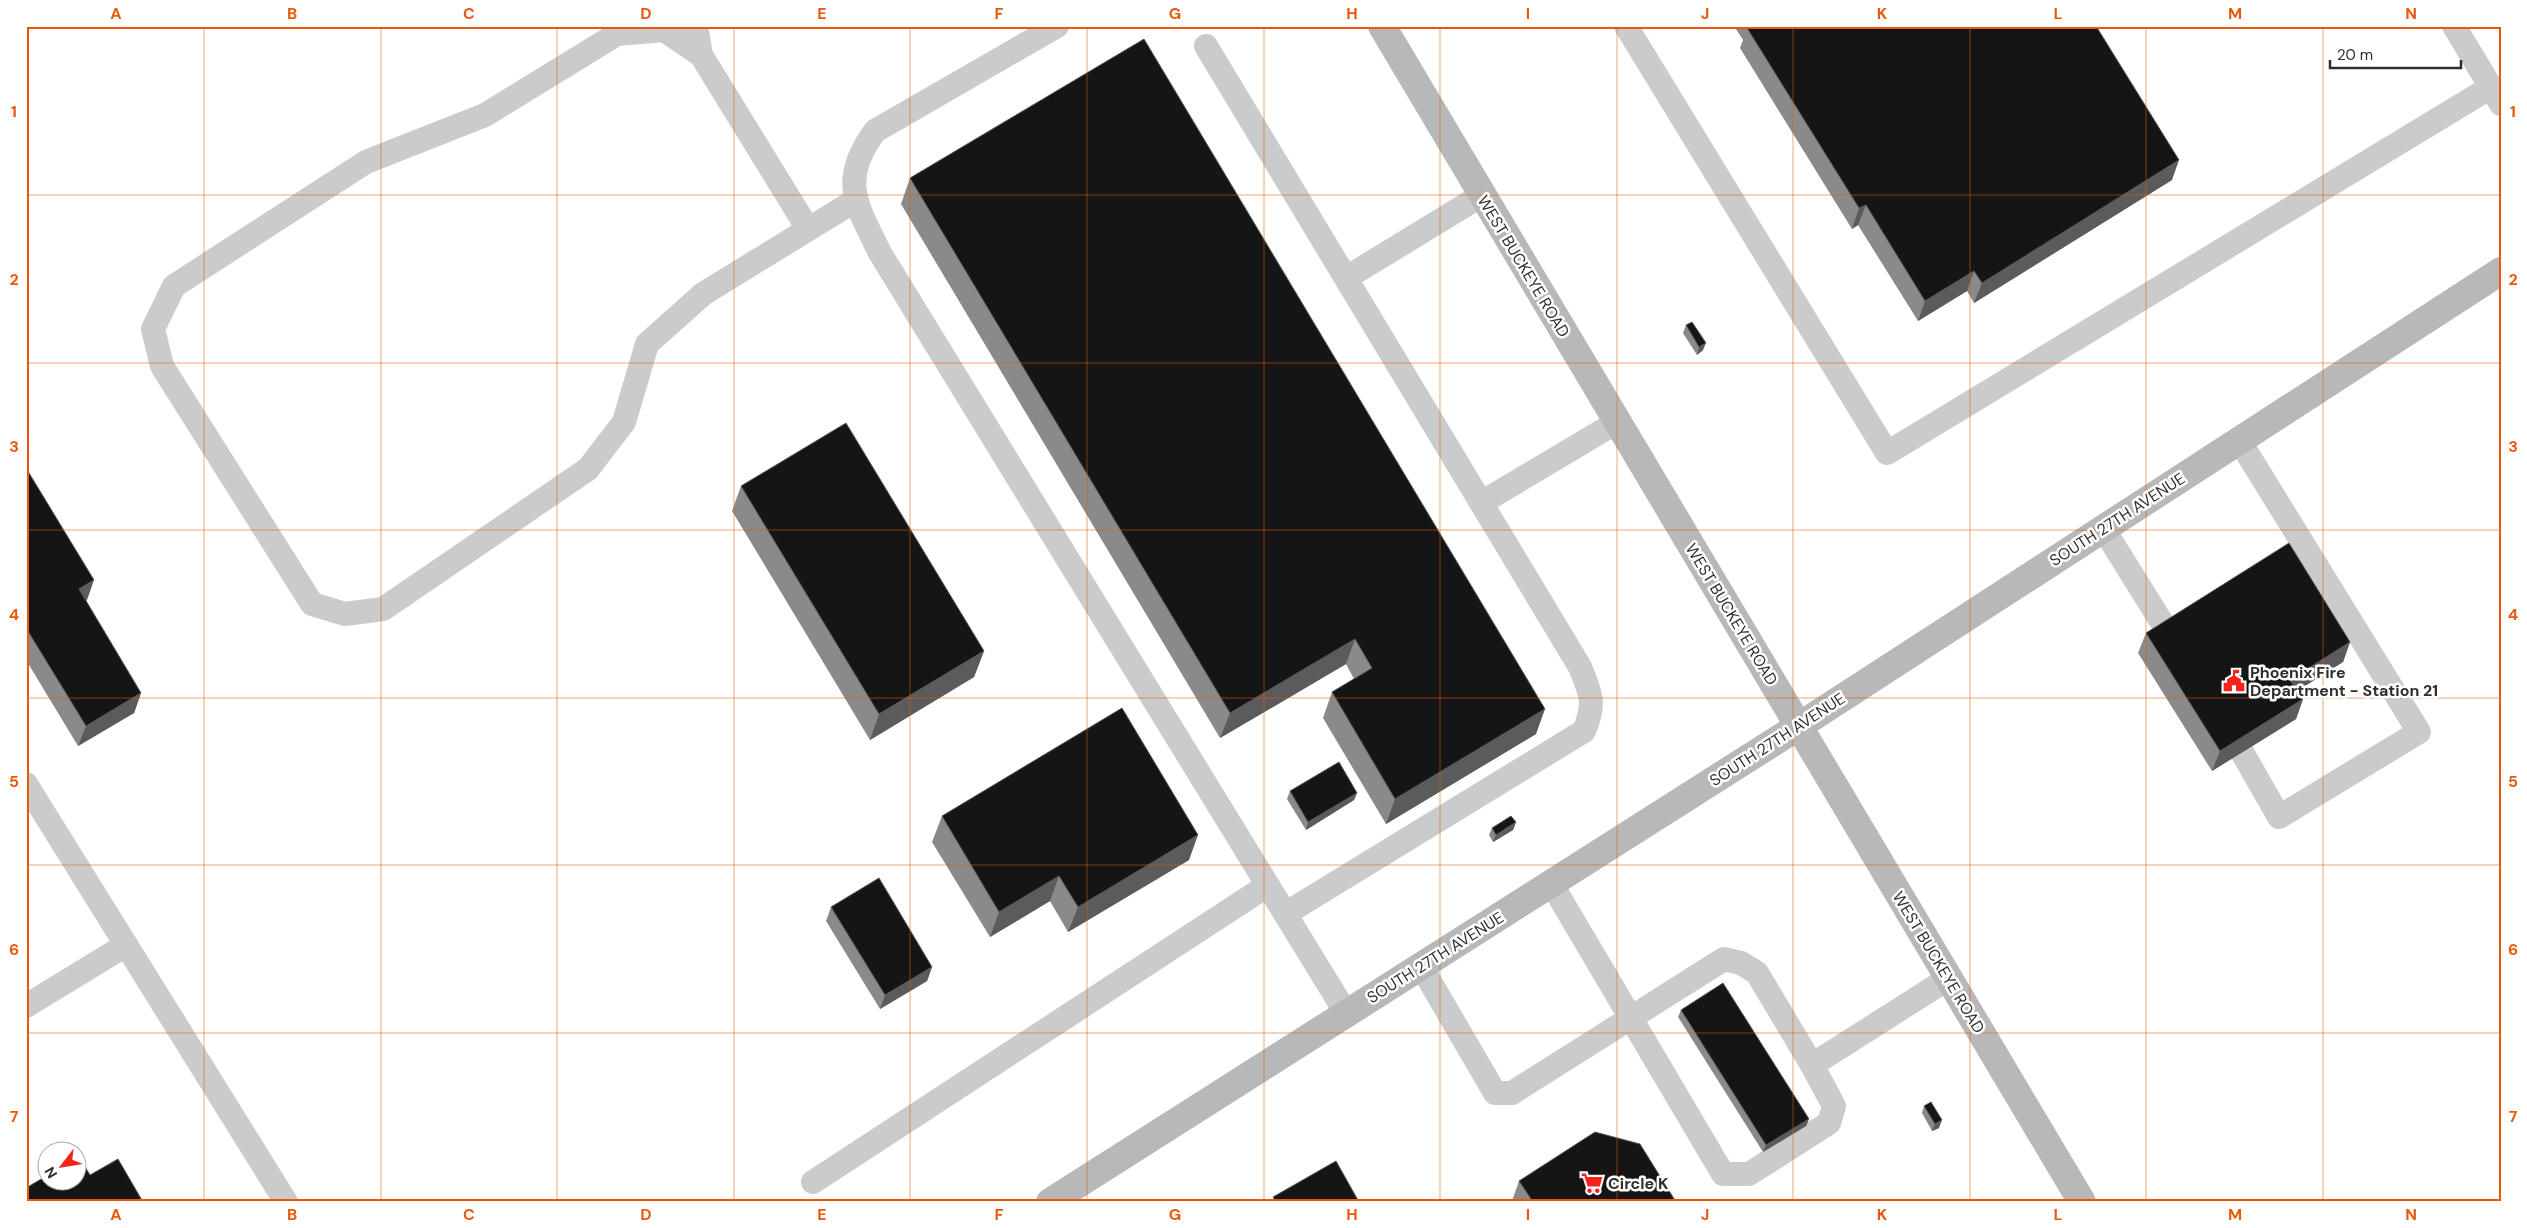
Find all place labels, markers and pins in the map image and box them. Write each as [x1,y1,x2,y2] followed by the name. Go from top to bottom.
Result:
[2250,662,2438,701] place label: Phoenix Fire Department - Station 21
[2221,668,2247,694] public building icon: Phoenix Fire Department - Station 21
[1579,1170,1605,1196] supermarket icon: Circle K
[1608,1173,1669,1194] place label: Circle K

